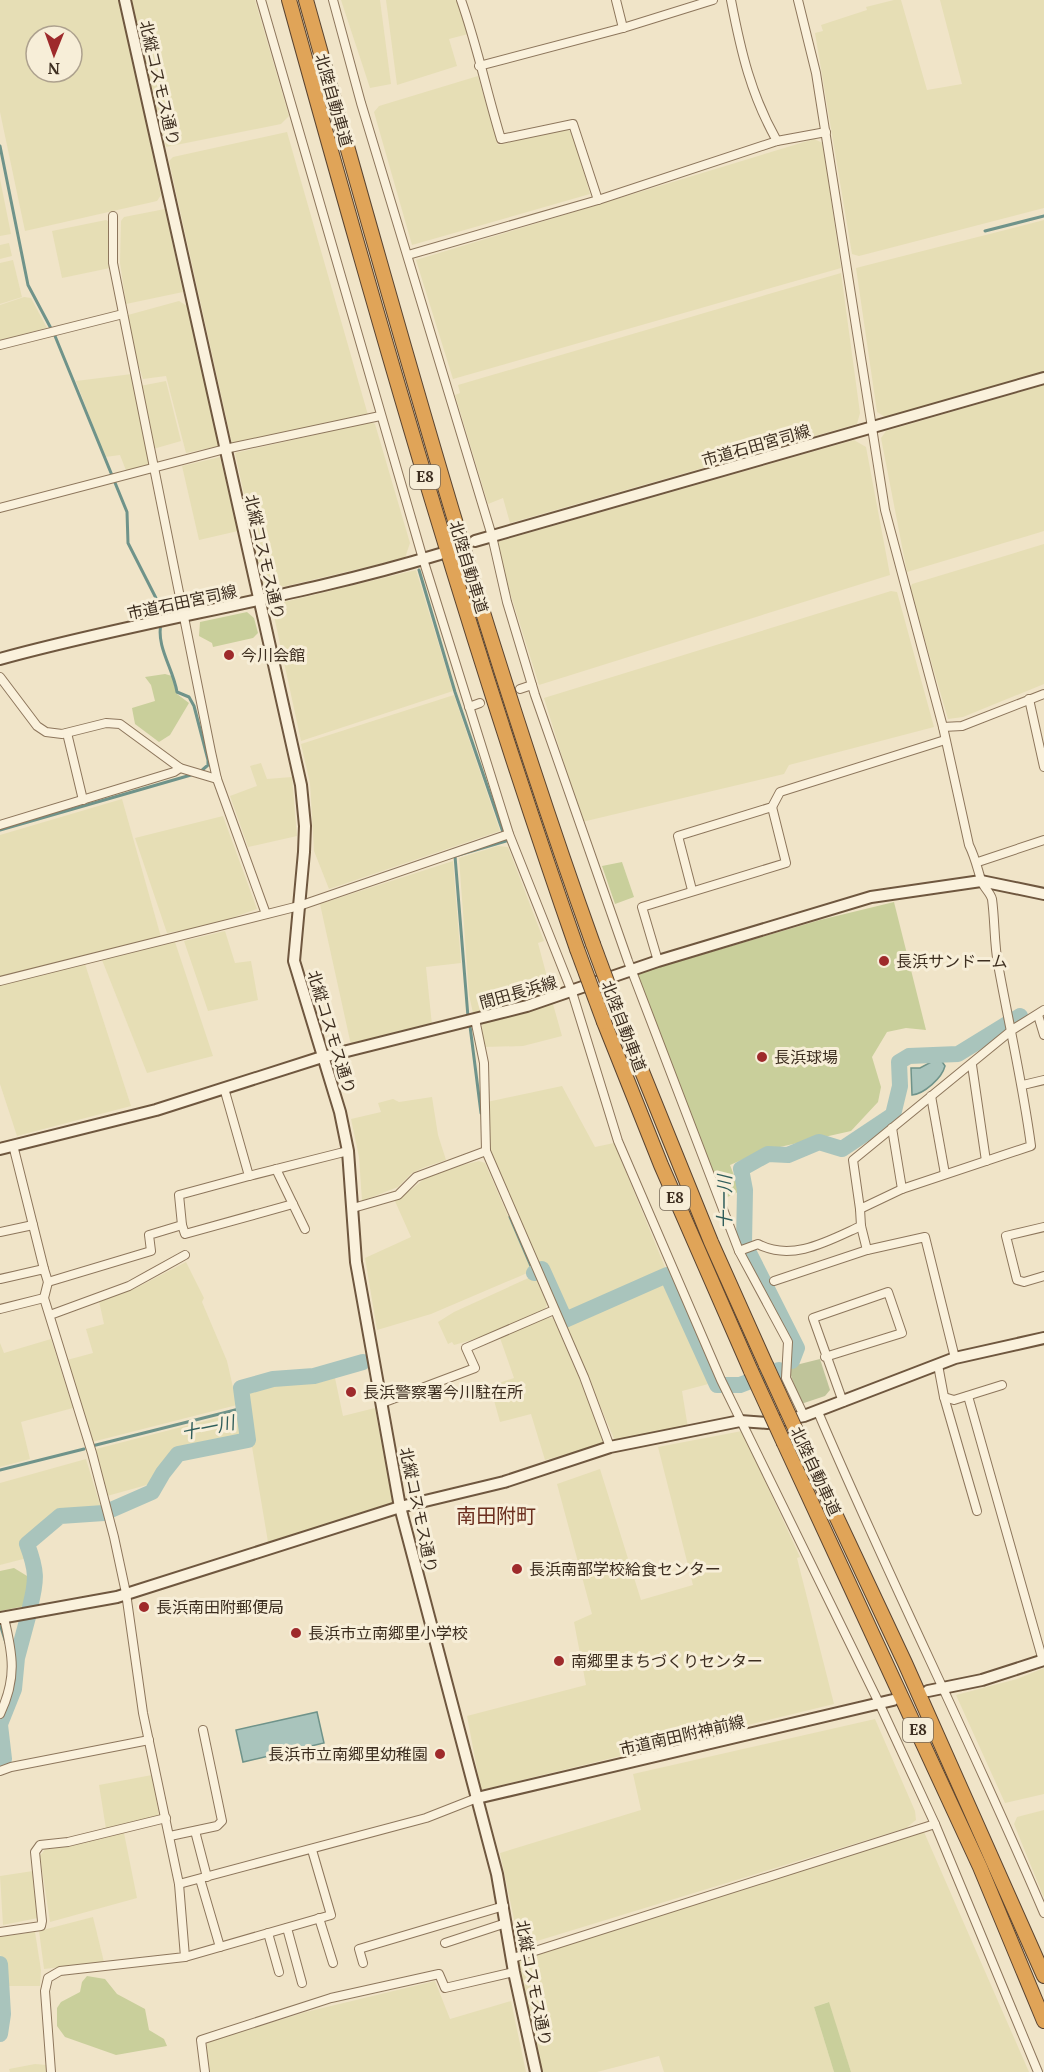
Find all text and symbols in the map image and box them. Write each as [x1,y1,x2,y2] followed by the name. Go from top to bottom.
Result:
[135,18,185,148] street label: 北縦コスモス通り
[24,24,84,84] north arrow
[310,51,358,149] street label: 北陸自動車道
[47,58,60,80] text: N
[699,419,813,471] street label: 市道石田宮司線
[410,465,440,489] road number: E8
[240,492,290,622] street label: 北縦コスモス通り
[444,518,494,616] street label: 北陸自動車道
[125,580,239,624] street label: 市道石田宮司線
[241,644,305,666] place label: 今川会館
[222,648,236,662] marker: 今川会館
[896,950,1008,972] place label: 長浜サンドーム
[877,954,891,968] marker: 長浜サンドーム
[303,968,361,1096] street label: 北縦コスモス通り
[477,970,559,1014] street label: 間田長浜線
[597,977,651,1075] street label: 北陸自動車道
[774,1046,838,1068] place label: 長浜球場
[755,1050,769,1064] marker: 長浜球場
[712,1173,736,1229] water label: 十一川
[660,1186,690,1210] road number: E8
[363,1381,523,1403] place label: 長浜警察署今川駐在所
[344,1385,358,1399] marker: 長浜警察署今川駐在所
[179,1409,239,1444] water label: 十一川
[786,1423,846,1519] street label: 北陸自動車道
[395,1445,443,1575] street label: 北縦コスモス通り
[456,1502,536,1529] district label: 南田附町
[529,1558,721,1580] place label: 長浜南部学校給食センター
[510,1562,524,1576] marker: 長浜南部学校給食センター
[156,1596,284,1618] place label: 長浜南田附郵便局
[137,1600,151,1614] marker: 長浜南田附郵便局
[308,1622,468,1644] place label: 長浜市立南郷里小学校
[289,1626,303,1640] marker: 長浜市立南郷里小学校
[571,1650,763,1672] place label: 南郷里まちづくりセンター
[552,1654,566,1668] marker: 南郷里まちづくりセンター
[617,1710,747,1760] street label: 市道南田附神前線
[903,1718,933,1742] road number: E8
[268,1743,428,1765] place label: 長浜市立南郷里幼稚園
[433,1747,447,1761] marker: 長浜市立南郷里幼稚園
[511,1918,557,2048] street label: 北縦コスモス通り

